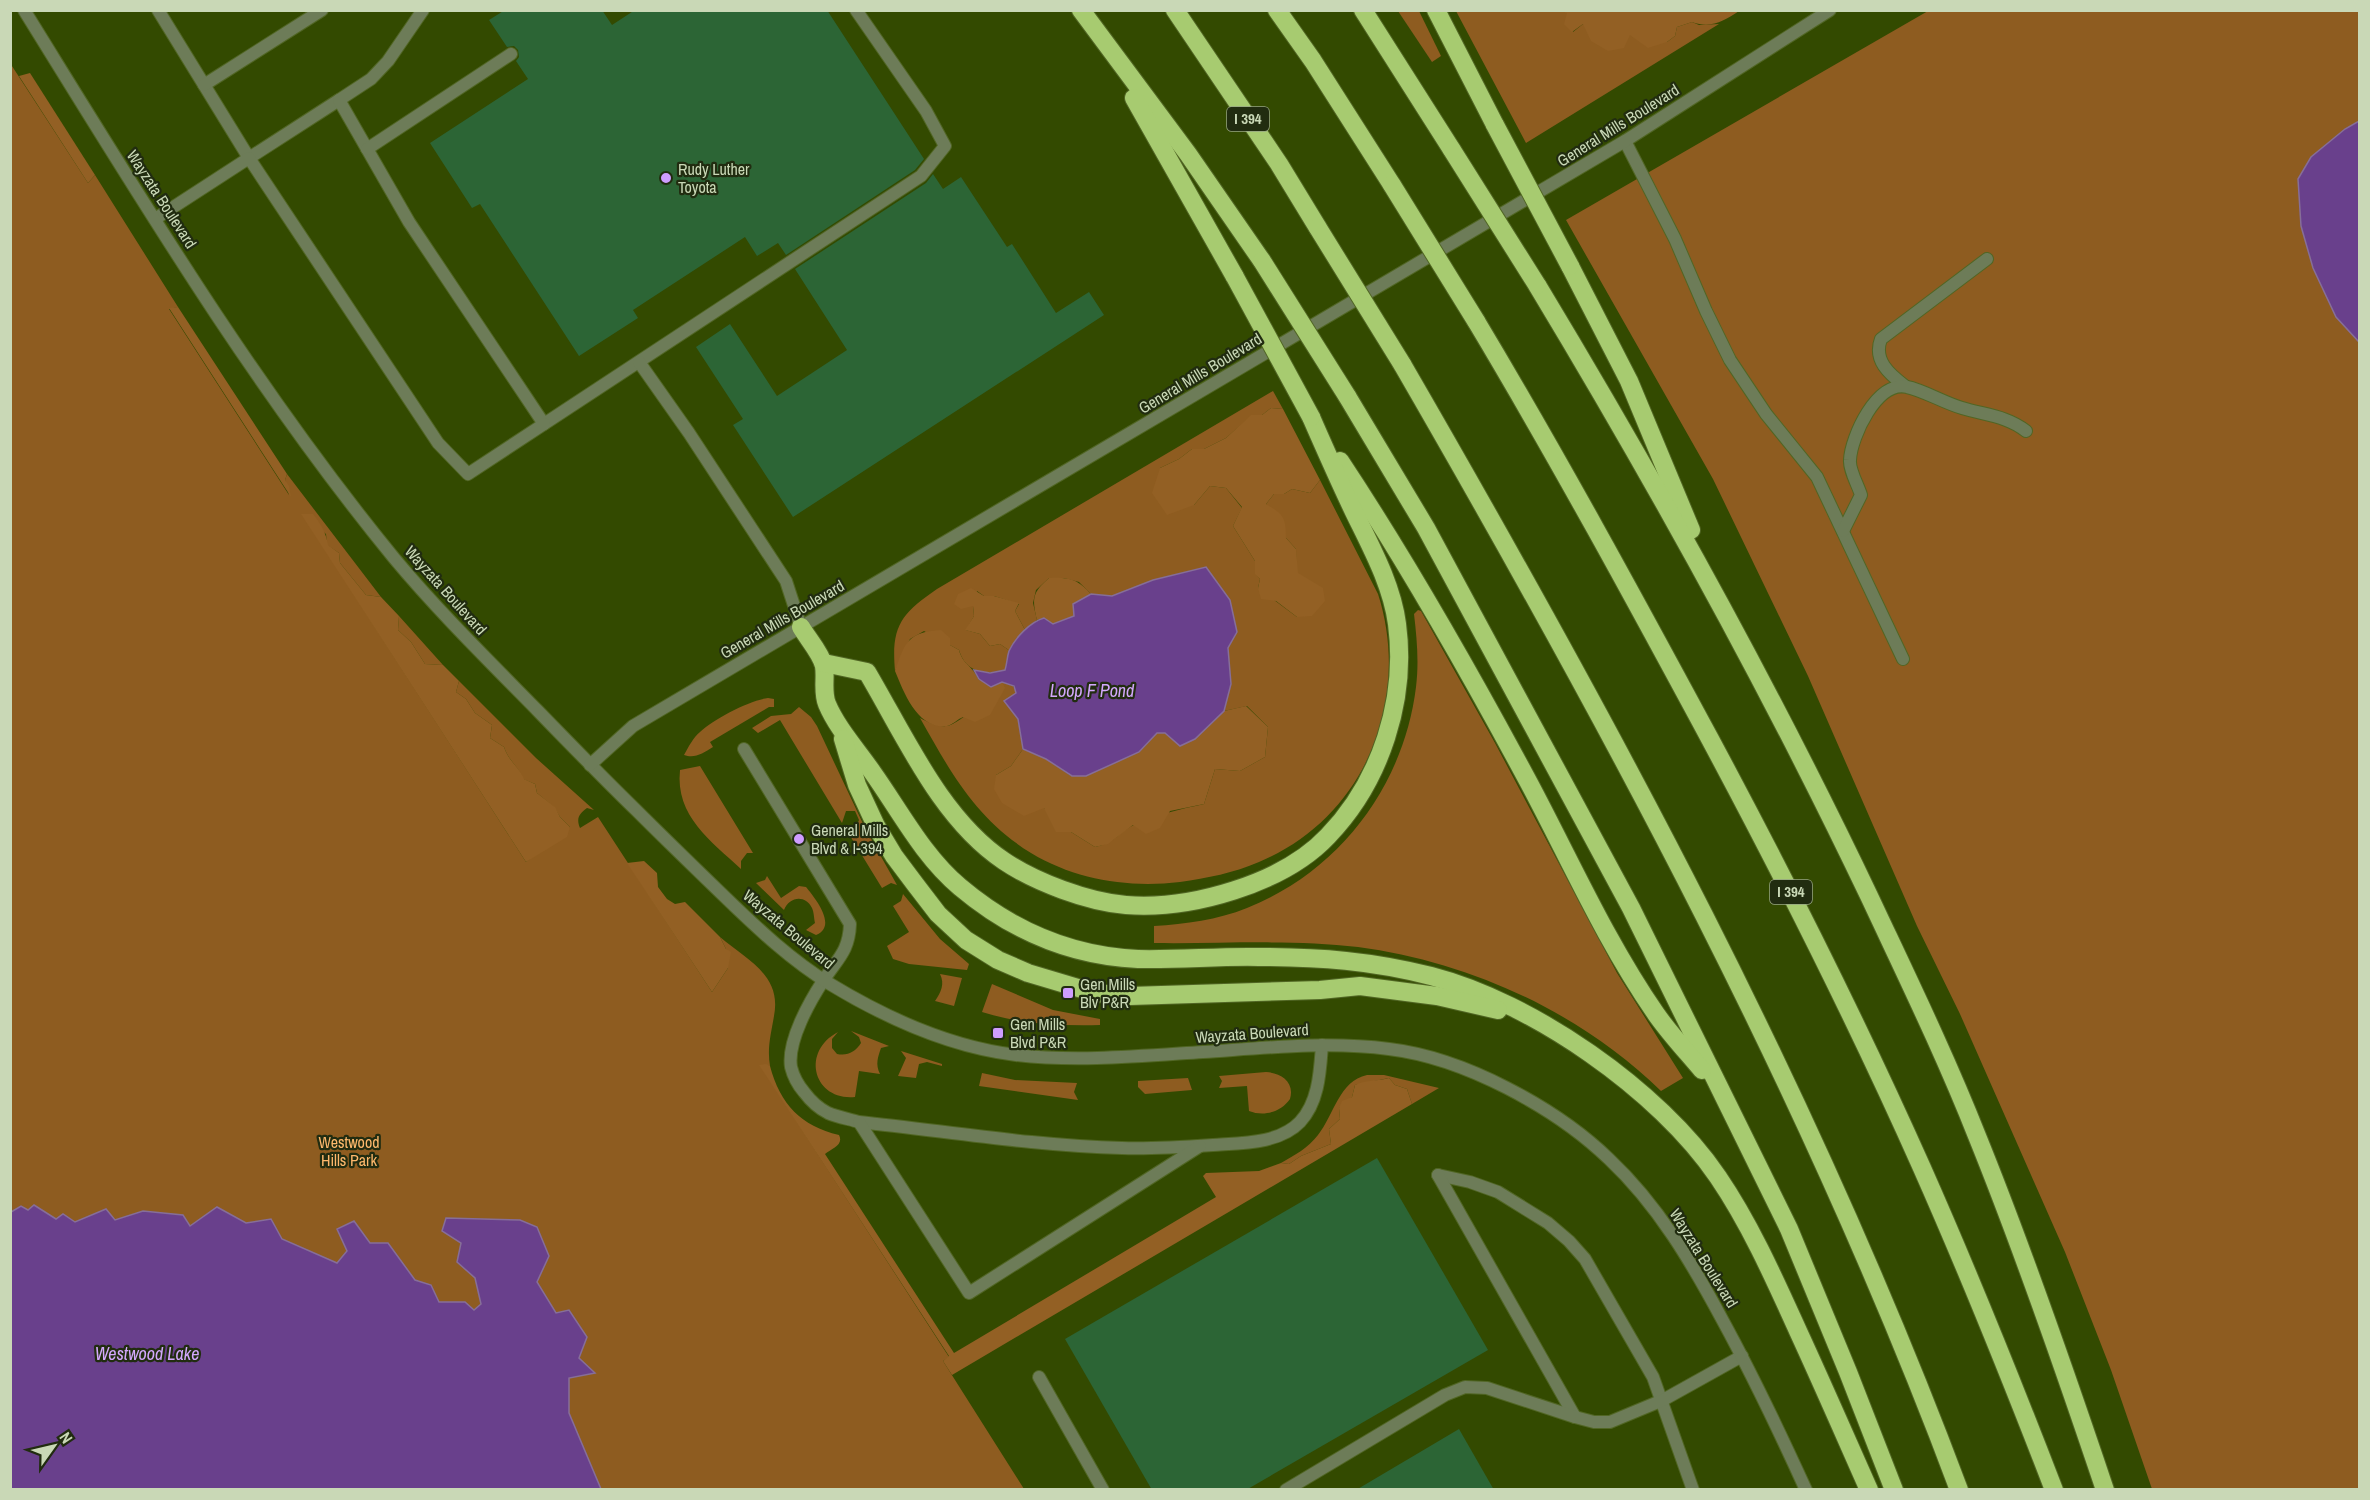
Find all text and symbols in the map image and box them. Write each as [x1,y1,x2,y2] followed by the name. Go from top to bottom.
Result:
[1553,79,1683,171] street label: General Mills Boulevard
[1227,107,1269,131] road number: I 394
[122,146,202,252] street label: Wayzata Boulevard
[678,158,750,198] place label: Rudy Luther Toyota
[659,171,673,185] marker: Rudy Luther Toyota
[1134,328,1266,418] street label: General Mills Boulevard
[400,541,492,639] street label: Wayzata Boulevard
[716,574,848,664] street label: General Mills Boulevard
[1050,678,1135,703] water label: Loop F Pond
[811,819,888,859] place label: General Mills Blvd & I-394
[792,832,806,846] marker: General Mills Blvd & I-394
[1770,880,1812,904] road number: I 394
[739,884,839,974] street label: Wayzata Boulevard
[1080,973,1135,1013] place label: Gen Mills Blv P&R
[1061,986,1075,1000] marker: Gen Mills Blv P&R
[1010,1013,1067,1053] place label: Gen Mills Blvd P&R
[1195,1018,1309,1048] street label: Wayzata Boulevard
[991,1026,1005,1040] marker: Gen Mills Blvd P&R
[318,1131,380,1171] park label: Westwood Hills Park
[1665,1204,1743,1312] street label: Wayzata Boulevard
[95,1341,199,1366] water label: Westwood Lake
[24,1416,84,1476] north arrow
[55,1428,78,1448] text: N

